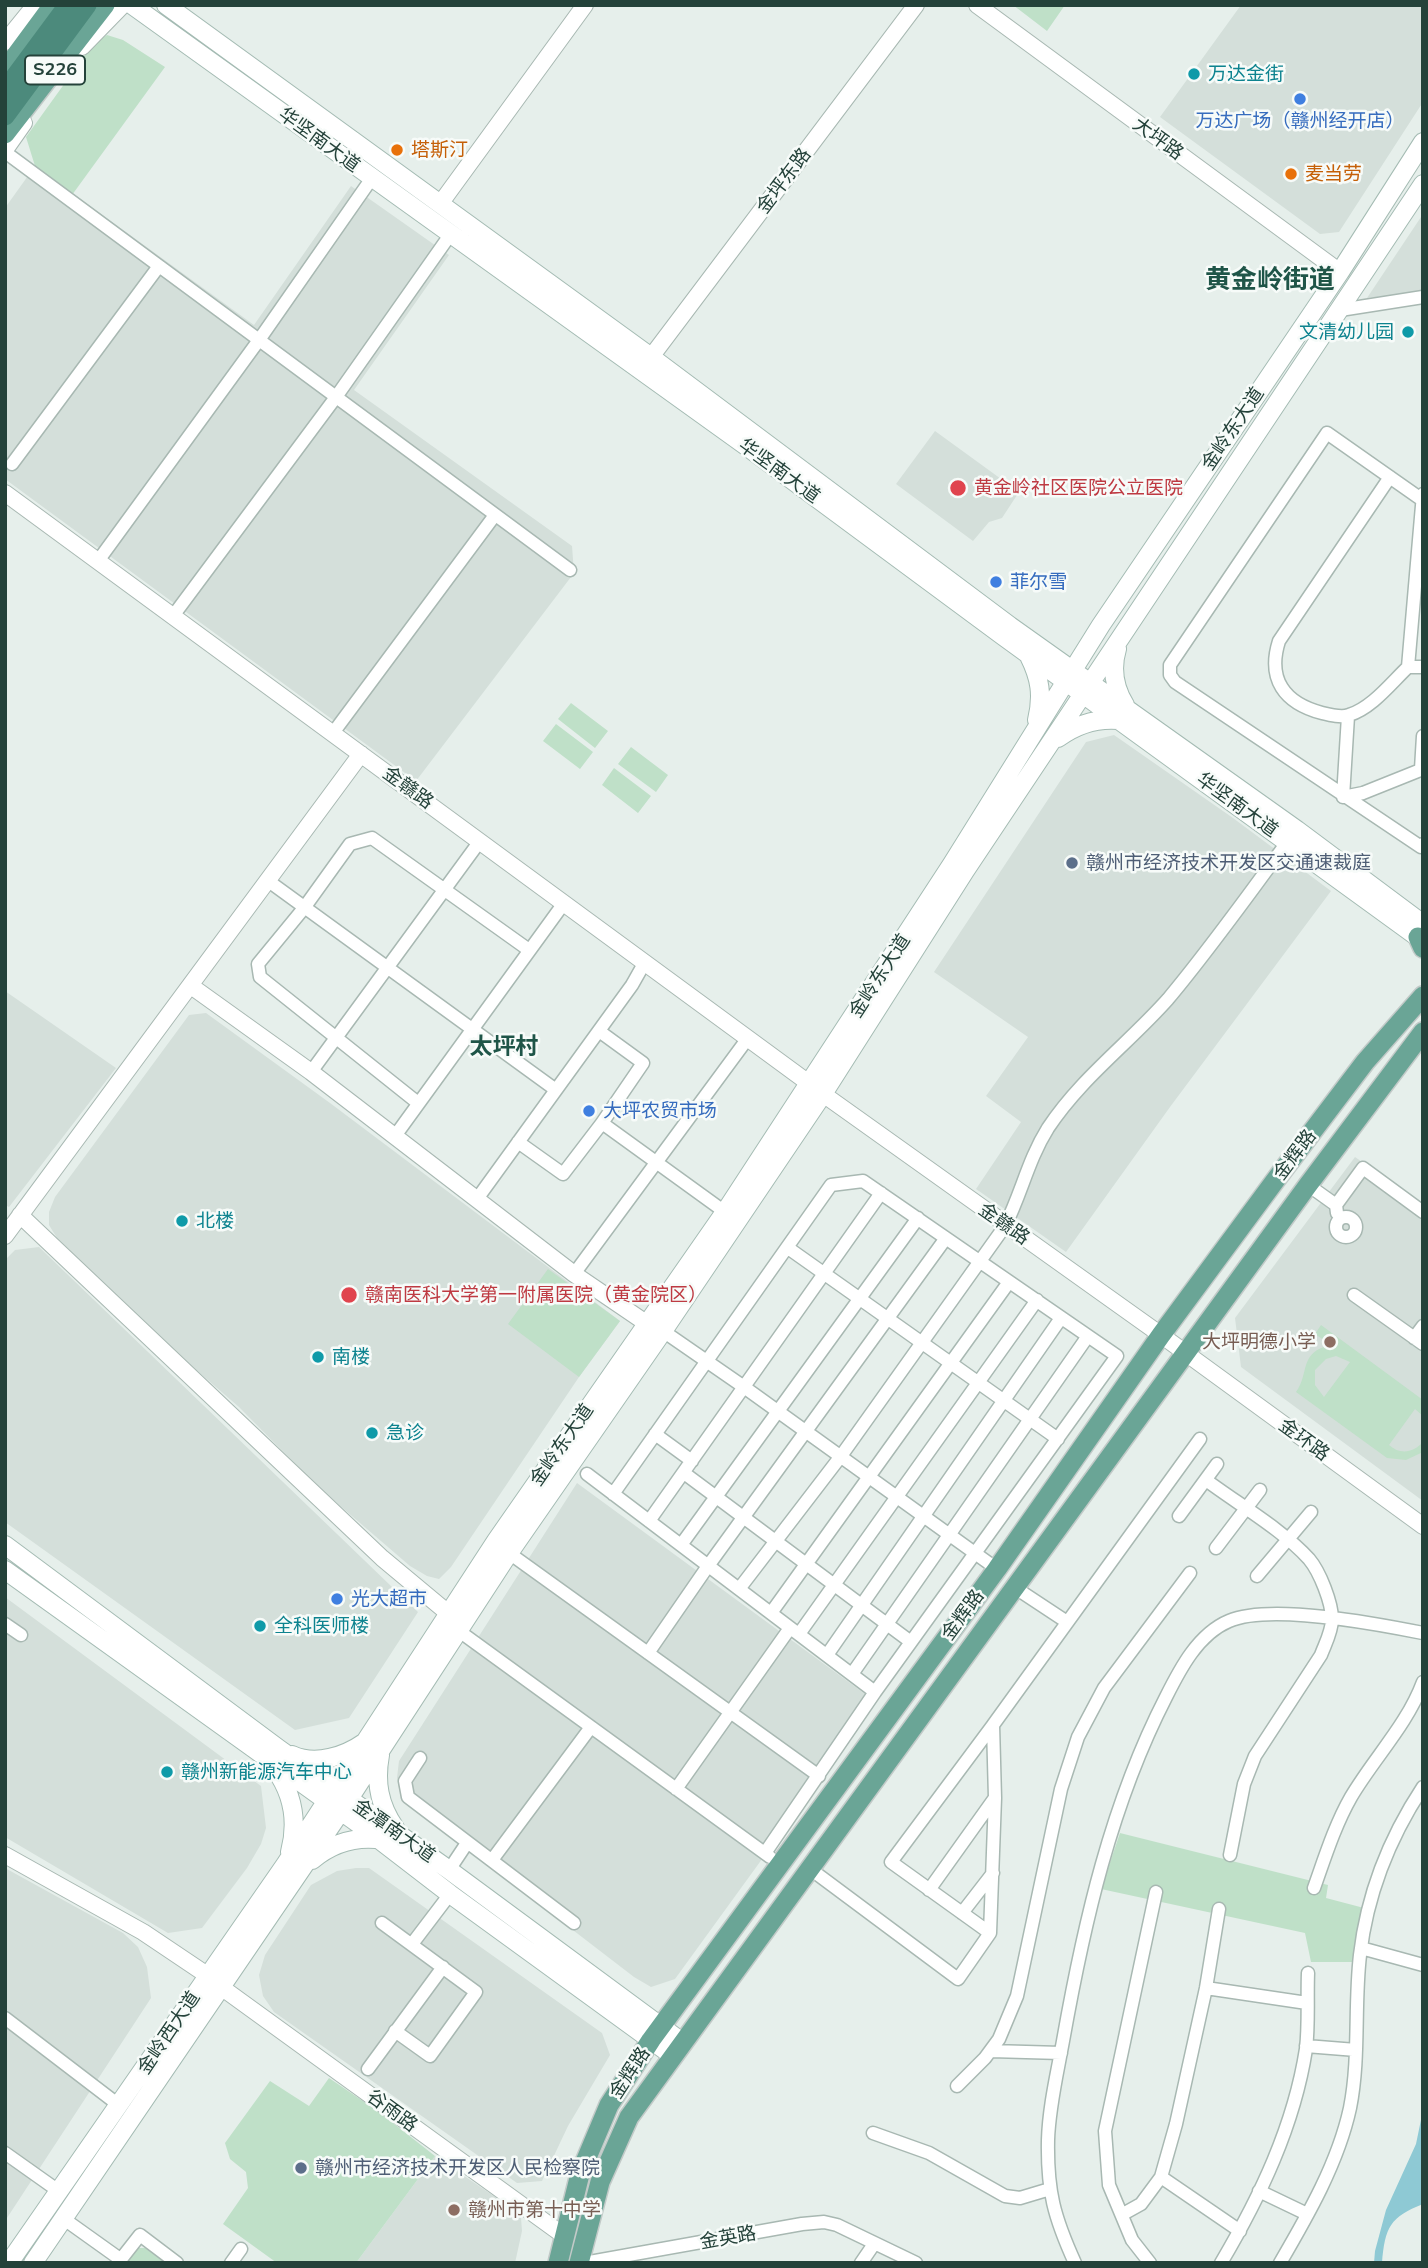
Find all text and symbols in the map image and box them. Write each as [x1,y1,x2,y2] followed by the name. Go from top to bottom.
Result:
[25,56,85,84] road number: S226
[1208,63,1284,85] place label: 万达金街
[1186,66,1202,82] marker: 万达金街
[1292,91,1308,107] marker: 万达广场（赣州经开店）
[274,103,364,177] street label: 华坚南大道
[1196,110,1404,132] place label: 万达广场（赣州经开店）
[1128,113,1188,165] street label: 大坪路
[411,139,468,161] place label: 塔斯汀
[389,142,405,158] marker: 塔斯汀
[752,144,816,218] street label: 金坪东路
[1305,163,1362,185] place label: 麦当劳
[1283,166,1299,182] marker: 麦当劳
[1205,264,1335,296] district label: 黄金岭街道
[1299,321,1394,343] place label: 文清幼儿园
[1400,324,1416,340] marker: 文清幼儿园
[1197,383,1269,475] street label: 金岭东大道
[734,434,824,508] street label: 华坚南大道
[974,477,1183,499] place label: 黄金岭社区医院公立医院
[948,478,968,498] marker: 黄金岭社区医院公立医院
[1010,571,1067,593] place label: 菲尔雪
[988,574,1004,590] marker: 菲尔雪
[378,762,438,814] street label: 金赣路
[1192,768,1282,842] street label: 华坚南大道
[1086,852,1371,874] place label: 赣州市经济技术开发区交通速裁庭
[1064,855,1080,871] marker: 赣州市经济技术开发区交通速裁庭
[845,930,915,1022] street label: 金岭东大道
[470,1033,538,1061] district label: 太坪村
[603,1100,717,1122] place label: 大坪农贸市场
[581,1103,597,1119] marker: 大坪农贸市场
[1269,1125,1321,1185] street label: 金辉路
[974,1198,1034,1250] street label: 金赣路
[196,1210,234,1232] place label: 北楼
[174,1213,190,1229] marker: 北楼
[365,1284,707,1306] place label: 赣南医科大学第一附属医院（黄金院区）
[339,1285,359,1305] marker: 赣南医科大学第一附属医院（黄金院区）
[1202,1331,1316,1353] place label: 大坪明德小学
[1322,1334,1338,1350] marker: 大坪明德小学
[332,1346,370,1368] place label: 南楼
[310,1349,326,1365] marker: 南楼
[525,1400,599,1490] street label: 金岭东大道
[1274,1414,1334,1466] street label: 金环路
[386,1422,424,1444] place label: 急诊
[364,1425,380,1441] marker: 急诊
[937,1585,989,1645] street label: 金辉路
[351,1588,427,1610] place label: 光大超市
[329,1591,345,1607] marker: 光大超市
[274,1615,369,1637] place label: 全科医师楼
[252,1618,268,1634] marker: 全科医师楼
[181,1761,352,1783] place label: 赣州新能源汽车中心
[159,1764,175,1780] marker: 赣州新能源汽车中心
[349,1794,439,1868] street label: 金潭南大道
[133,1987,205,2079] street label: 金岭西大道
[605,2043,655,2103] street label: 金辉路
[362,2085,422,2137] street label: 谷雨路
[315,2157,600,2179] place label: 赣州市经济技术开发区人民检察院
[293,2160,309,2176] marker: 赣州市经济技术开发区人民检察院
[468,2199,601,2221] place label: 赣州市第十中学
[446,2202,462,2218] marker: 赣州市第十中学
[698,2222,758,2254] street label: 金英路

